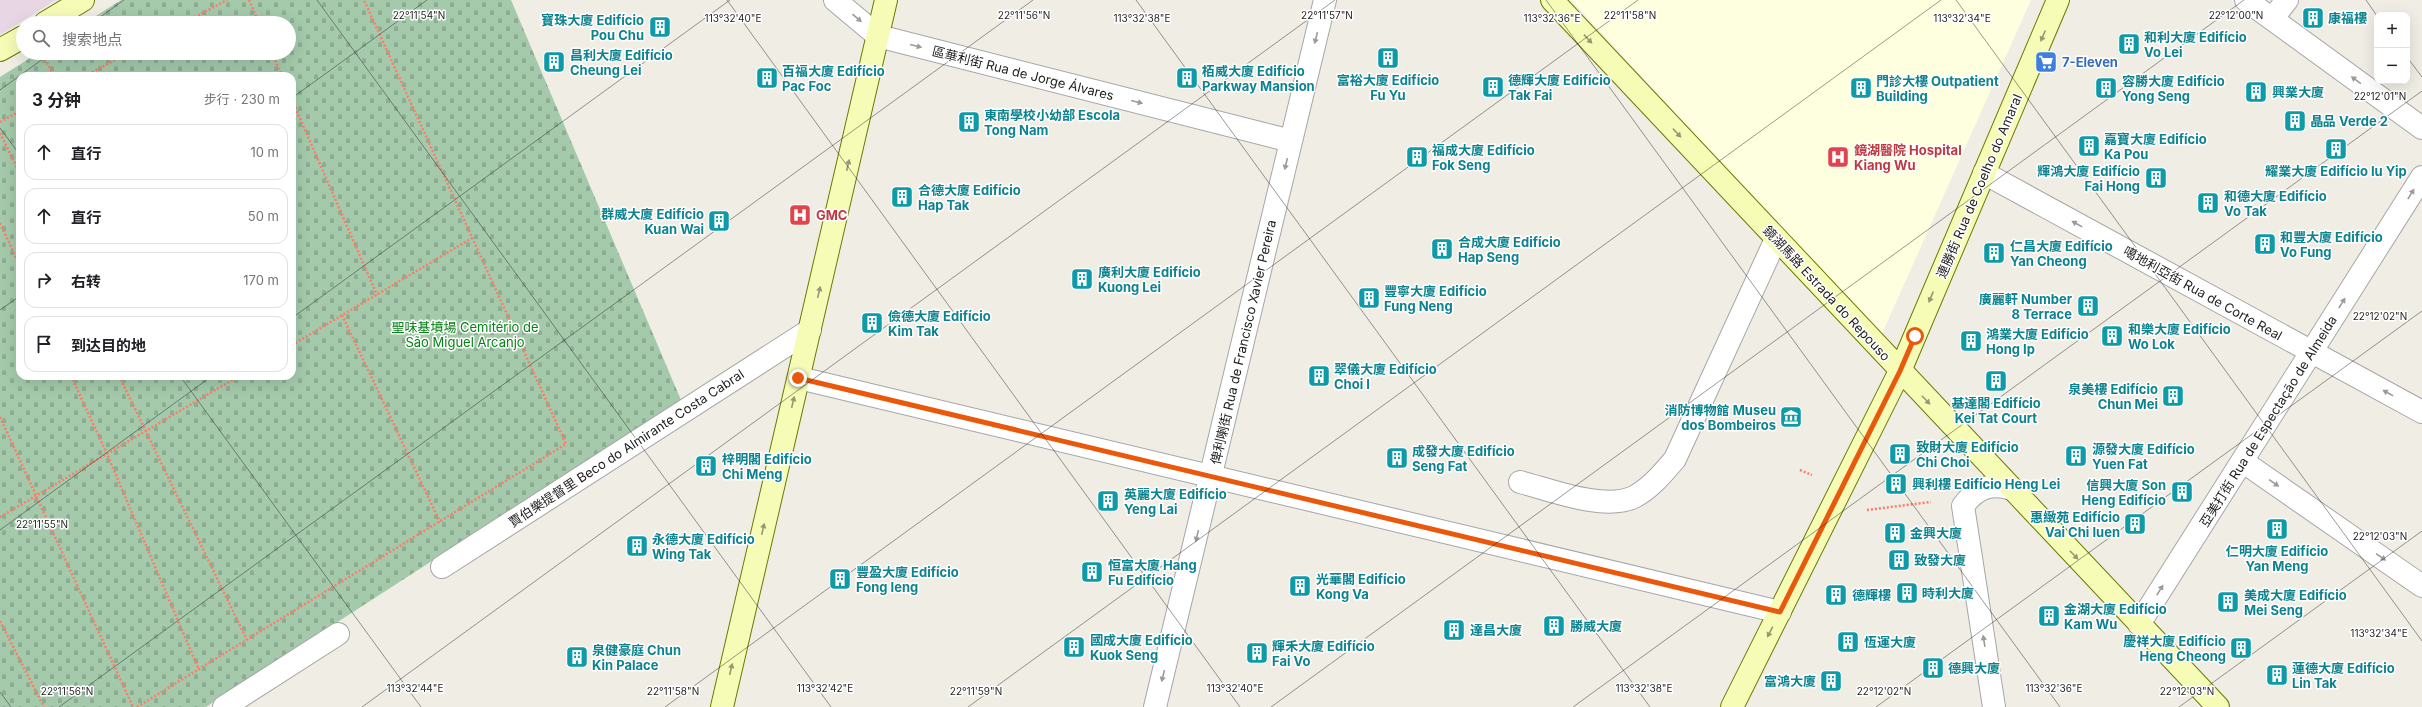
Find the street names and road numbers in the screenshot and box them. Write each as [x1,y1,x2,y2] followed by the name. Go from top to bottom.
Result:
[930,43,1116,103] street label: 區華利街 Rua de Jorge Álvares
[1933,92,2025,280] street label: 連勝街 Rua de Coelho do Amaral
[1207,218,1279,466] street label: 俾利喇街 Rua de Francisco Xavier Pereira
[1760,222,1894,364] street label: 鏡湖馬路 Estrada do Repouso
[2121,243,2285,343] street label: 噶地利亞街 Rua de Corte Real
[2196,312,2340,530] street label: 亞美打街 Rua de Espectação de Almeida
[505,366,747,530] street label: 賈伯樂提督里 Beco do Almirante Costa Cabral

